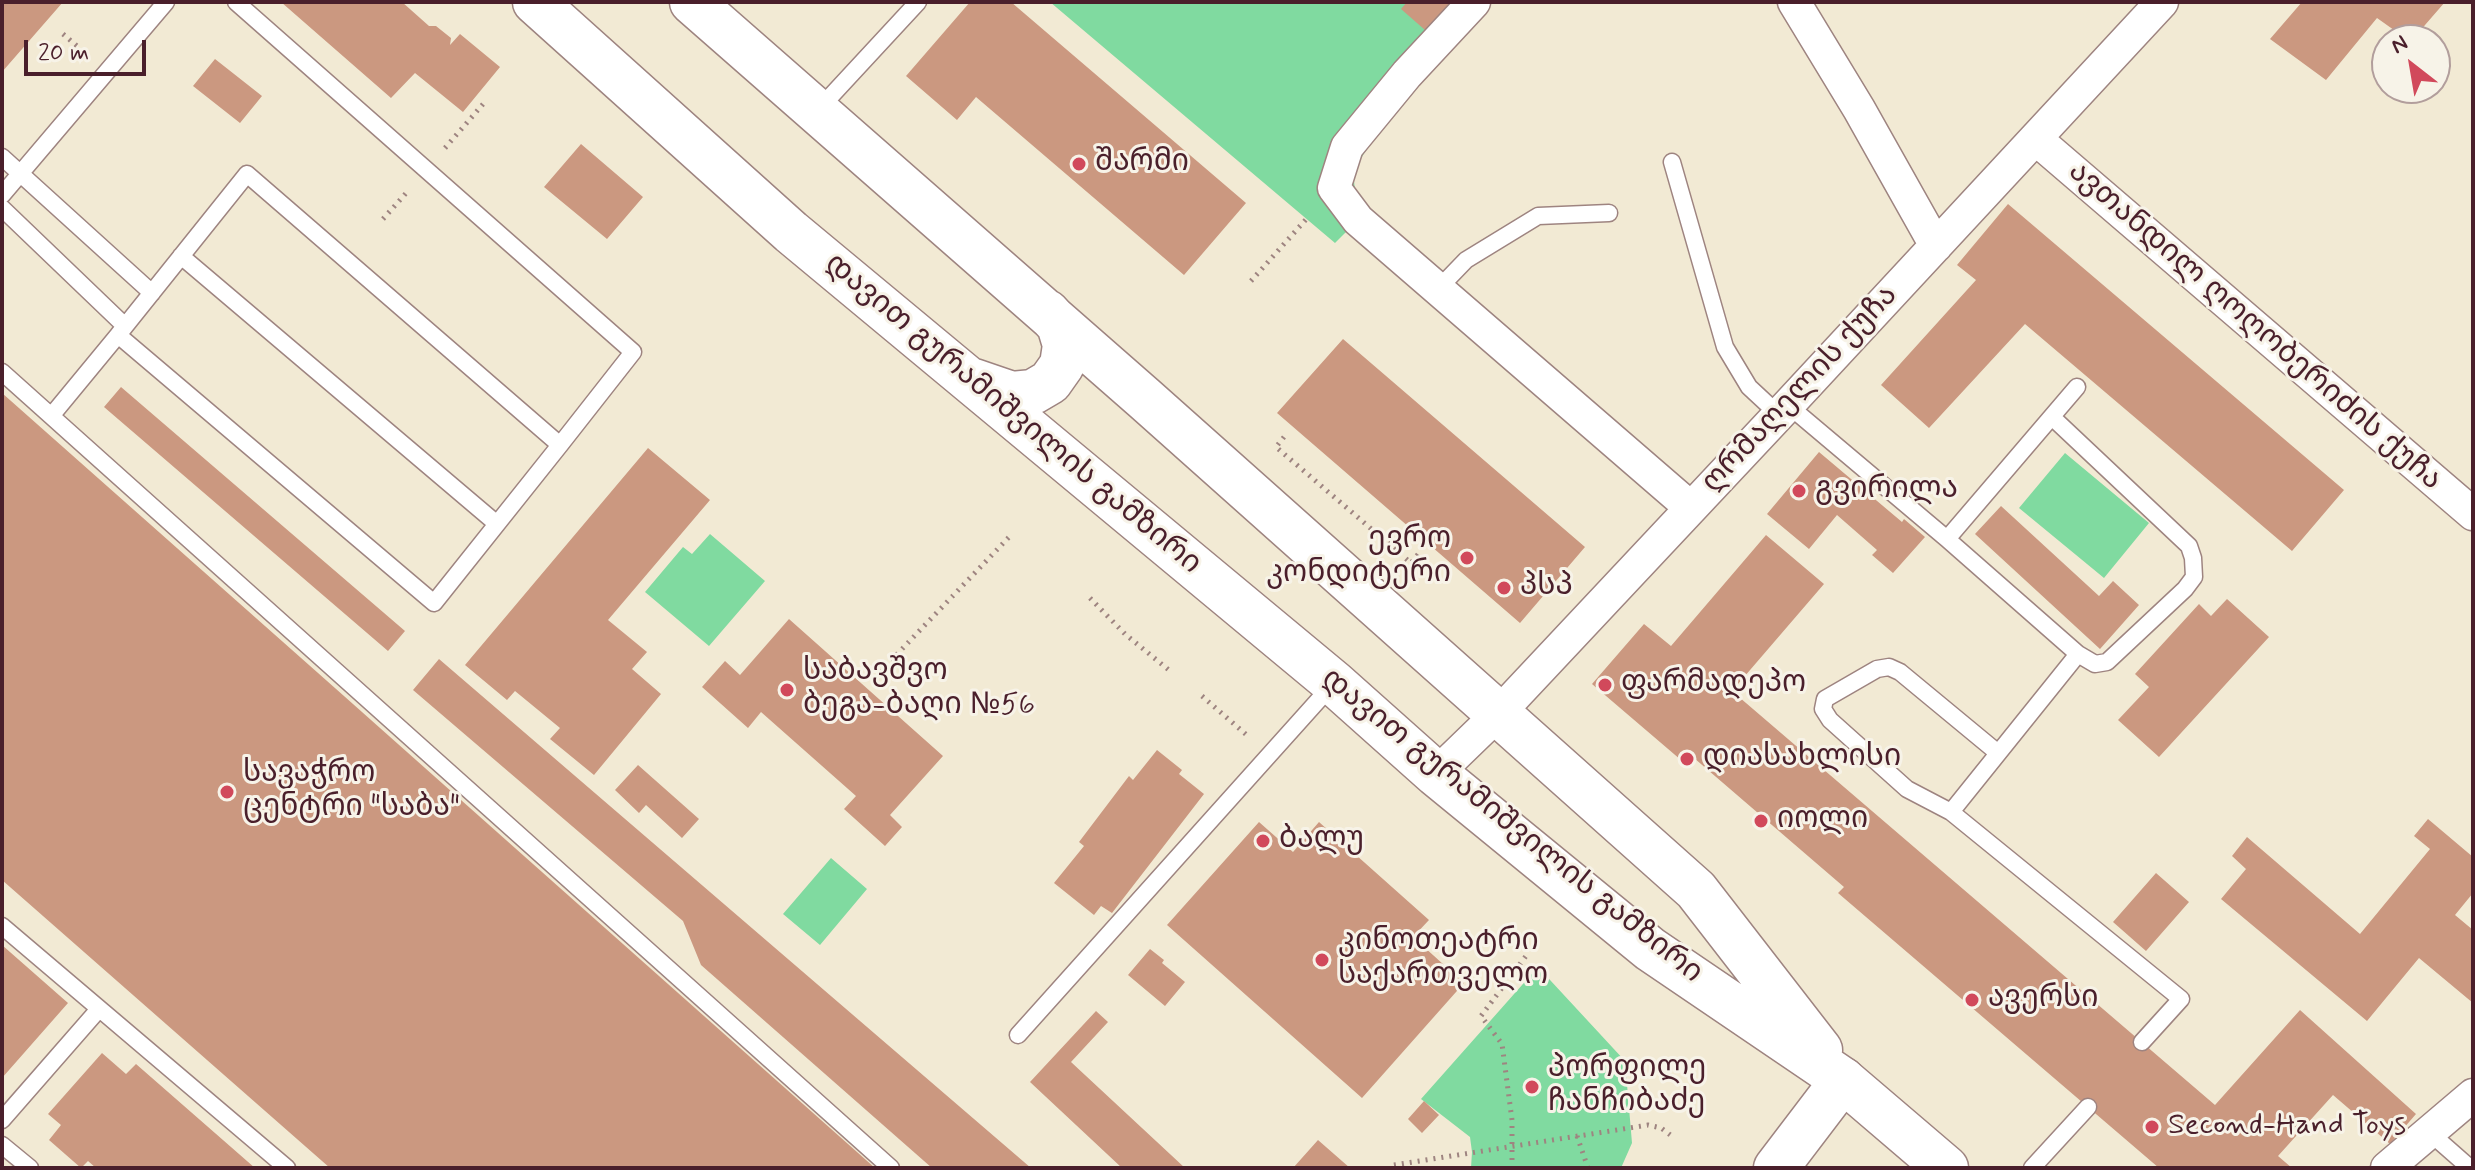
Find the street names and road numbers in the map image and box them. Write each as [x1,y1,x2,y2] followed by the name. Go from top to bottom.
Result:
[2060,155,2448,499] street label: ავთანდილ ღოღობერიძის ქუჩა
[817,247,1207,583] street label: დავით გურამიშვილის გამზირი
[1696,279,1906,501] street label: ღრმაღელის ქუჩა
[1313,662,1709,992] street label: დავით გურამიშვილის გამზირი

